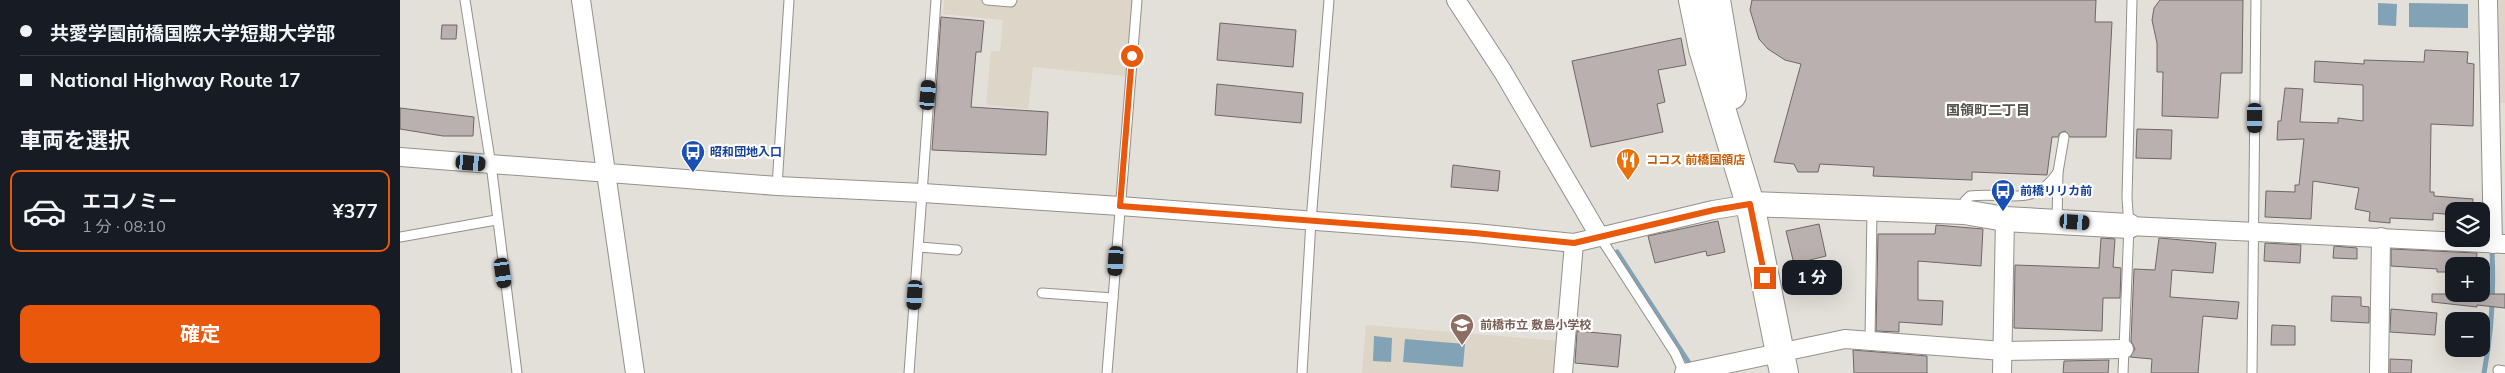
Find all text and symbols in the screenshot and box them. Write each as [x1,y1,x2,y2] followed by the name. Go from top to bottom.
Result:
[50,21,335,45] text: 共愛学園前橋国際大学短期大学部
[1121,45,1143,67] route start
[50,68,301,92] text: National Highway Route 17
[919,79,936,111] car
[1946,101,2030,119] district label: 国領町二丁目
[2247,103,2262,133] car
[20,126,130,154] text: 車両を選択
[680,139,706,173] bus stop icon: 昭和団地入口
[710,144,782,159] place label: 昭和団地入口
[1615,147,1641,181] restaurant icon: ココス 前橋国領店
[1646,152,1745,167] place label: ココス 前橋国領店
[455,154,486,172] car
[1990,178,2016,212] bus stop icon: 前橋リリカ前
[2020,183,2092,198] place label: 前橋リリカ前
[22,189,67,234] icon: car
[82,189,177,213] text: エコノミー
[332,199,378,223] text: ¥377
[2445,202,2490,357] map controls
[2445,202,2490,247] button: layers
[2059,213,2090,231] car
[82,216,166,236] text: 1 分 · 08:10
[1107,246,1124,276] car
[493,257,512,289] car
[2445,257,2490,302] button: +
[1782,260,1842,296] callout: 1 分
[1754,267,1776,289] route end
[1797,267,1827,287] text: 1 分
[906,280,923,310] car
[20,305,380,363] button: 確定
[1449,312,1475,346] school or university icon: 前橋市立 敷島小学校
[2445,312,2490,357] button: −
[1480,317,1591,332] place label: 前橋市立 敷島小学校

